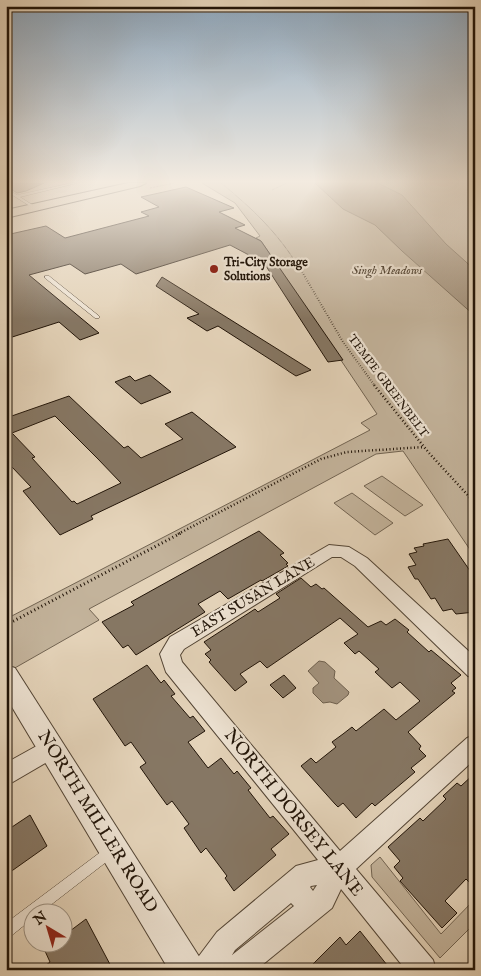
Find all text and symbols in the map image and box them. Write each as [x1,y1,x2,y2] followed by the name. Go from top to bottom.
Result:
[223,255,308,284] place label: Tri-City Storage Solutions
[208,263,220,275] marker: Tri-City Storage Solutions
[352,263,423,279] park label: Singh Meadows
[344,332,432,441] street label: TEMPE GREENBELT
[188,553,318,641] street label: EAST SUSAN LANE
[218,724,368,902] street label: NORTH DORSEY LANE
[31,727,163,917] street label: NORTH MILLER ROAD
[22,904,72,954] north arrow
[30,908,51,930] text: N

